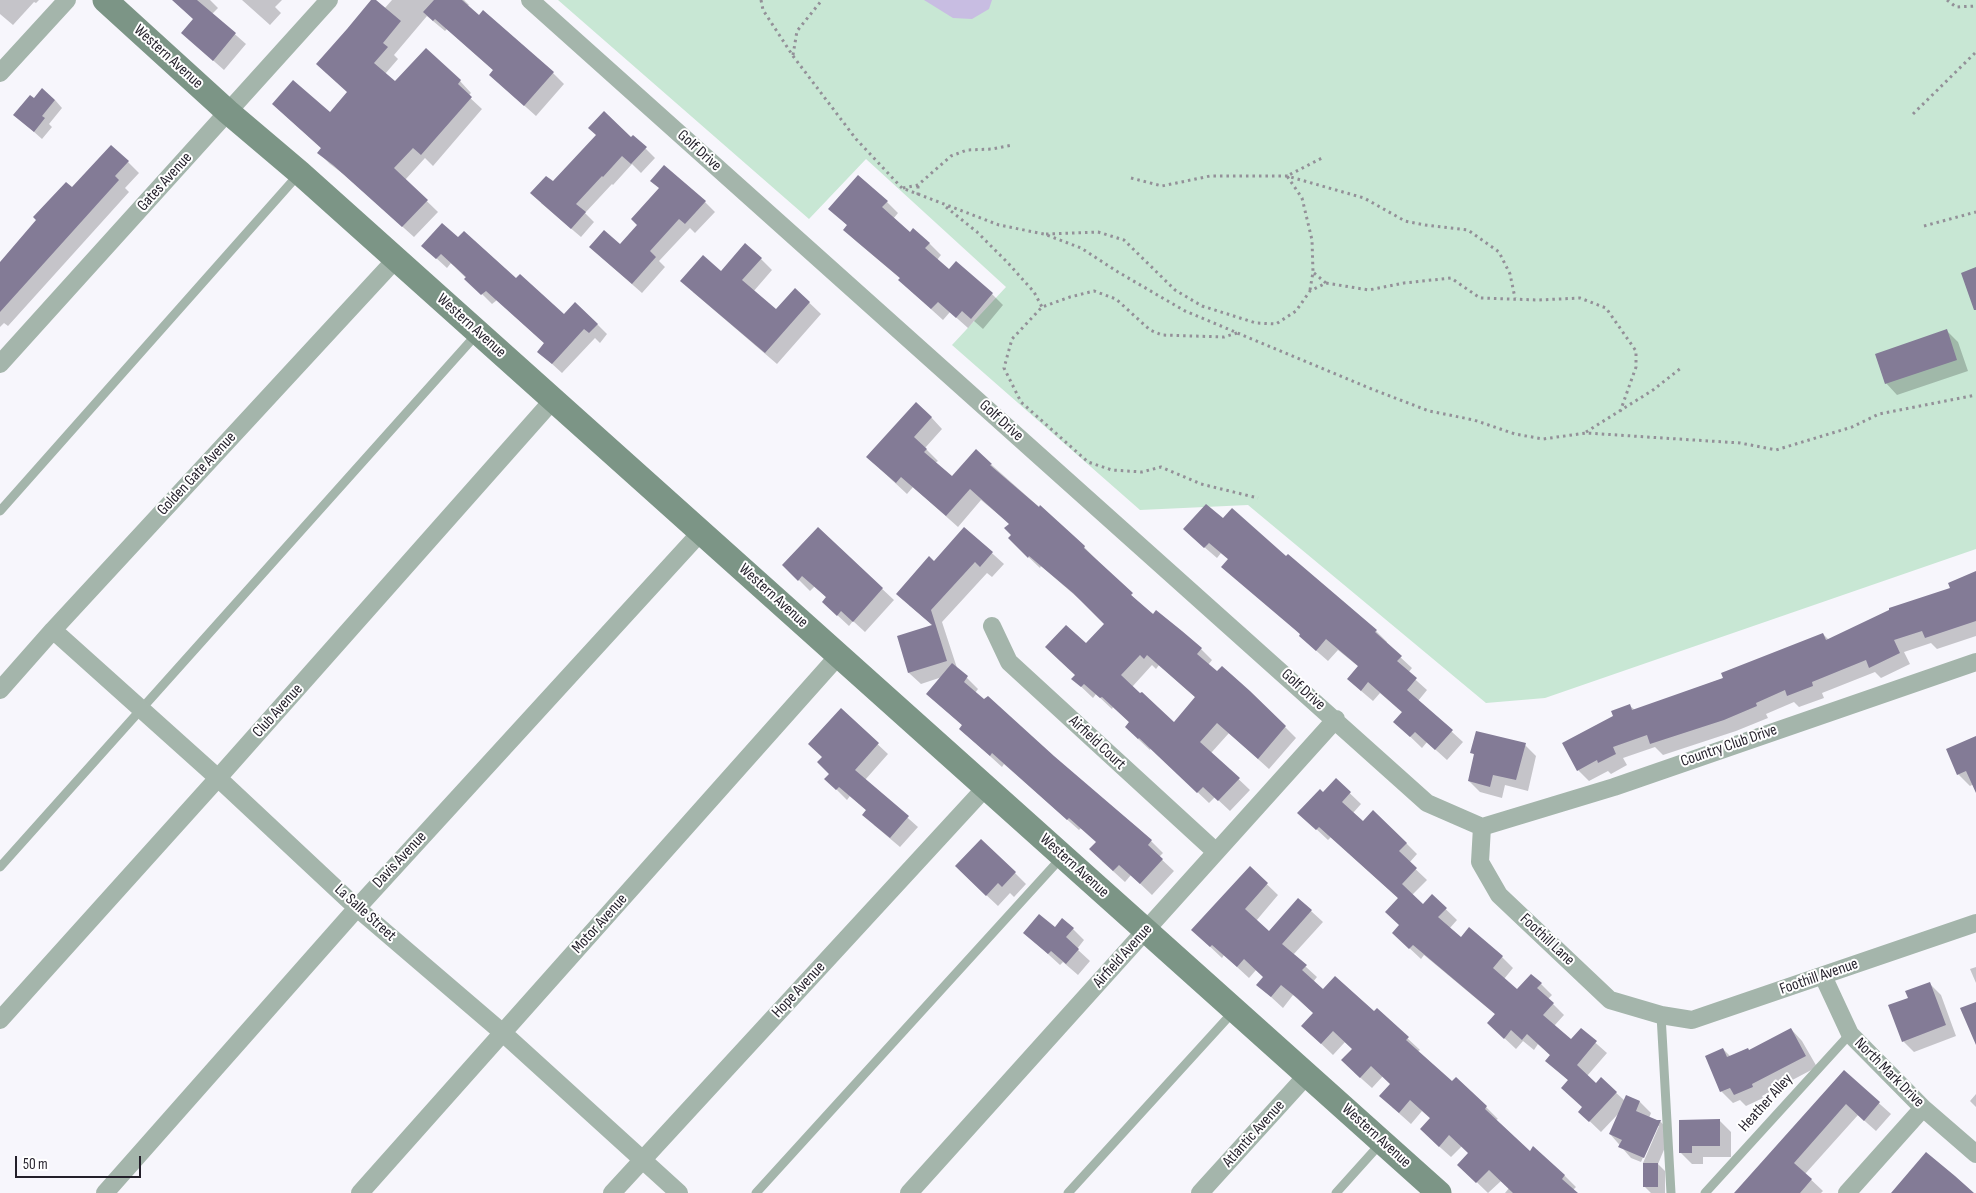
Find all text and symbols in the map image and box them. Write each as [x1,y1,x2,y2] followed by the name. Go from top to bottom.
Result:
[129,21,207,93] street label: Western Avenue
[673,126,725,176] street label: Golf Drive
[134,149,196,215] street label: Gates Avenue
[432,290,510,362] street label: Western Avenue
[975,396,1027,446] street label: Golf Drive
[153,428,241,520] street label: Golden Gate Avenue
[734,560,812,632] street label: Western Avenue
[1277,665,1329,715] street label: Golf Drive
[249,680,307,742] street label: Club Avenue
[1065,712,1129,774] street label: Airfield Court
[1678,721,1780,771] street label: Country Club Drive
[369,828,431,892] street label: Davis Avenue
[1035,830,1113,902] street label: Western Avenue
[330,880,400,946] street label: La Salle Street
[568,890,632,958] street label: Motor Avenue
[1516,910,1578,970] street label: Foothill Lane
[1089,920,1157,992] street label: Airfield Avenue
[1777,955,1861,999] street label: Foothill Avenue
[768,958,830,1022] street label: Hope Avenue
[1850,1034,1928,1112] street label: North Mark Drive
[1735,1070,1797,1136] street label: Heather Alley
[1219,1096,1289,1172] street label: Atlantic Avenue
[1337,1100,1415,1172] street label: Western Avenue
[18,1146,144,1178] scale bar
[23,1155,48,1174] text: 50 m

